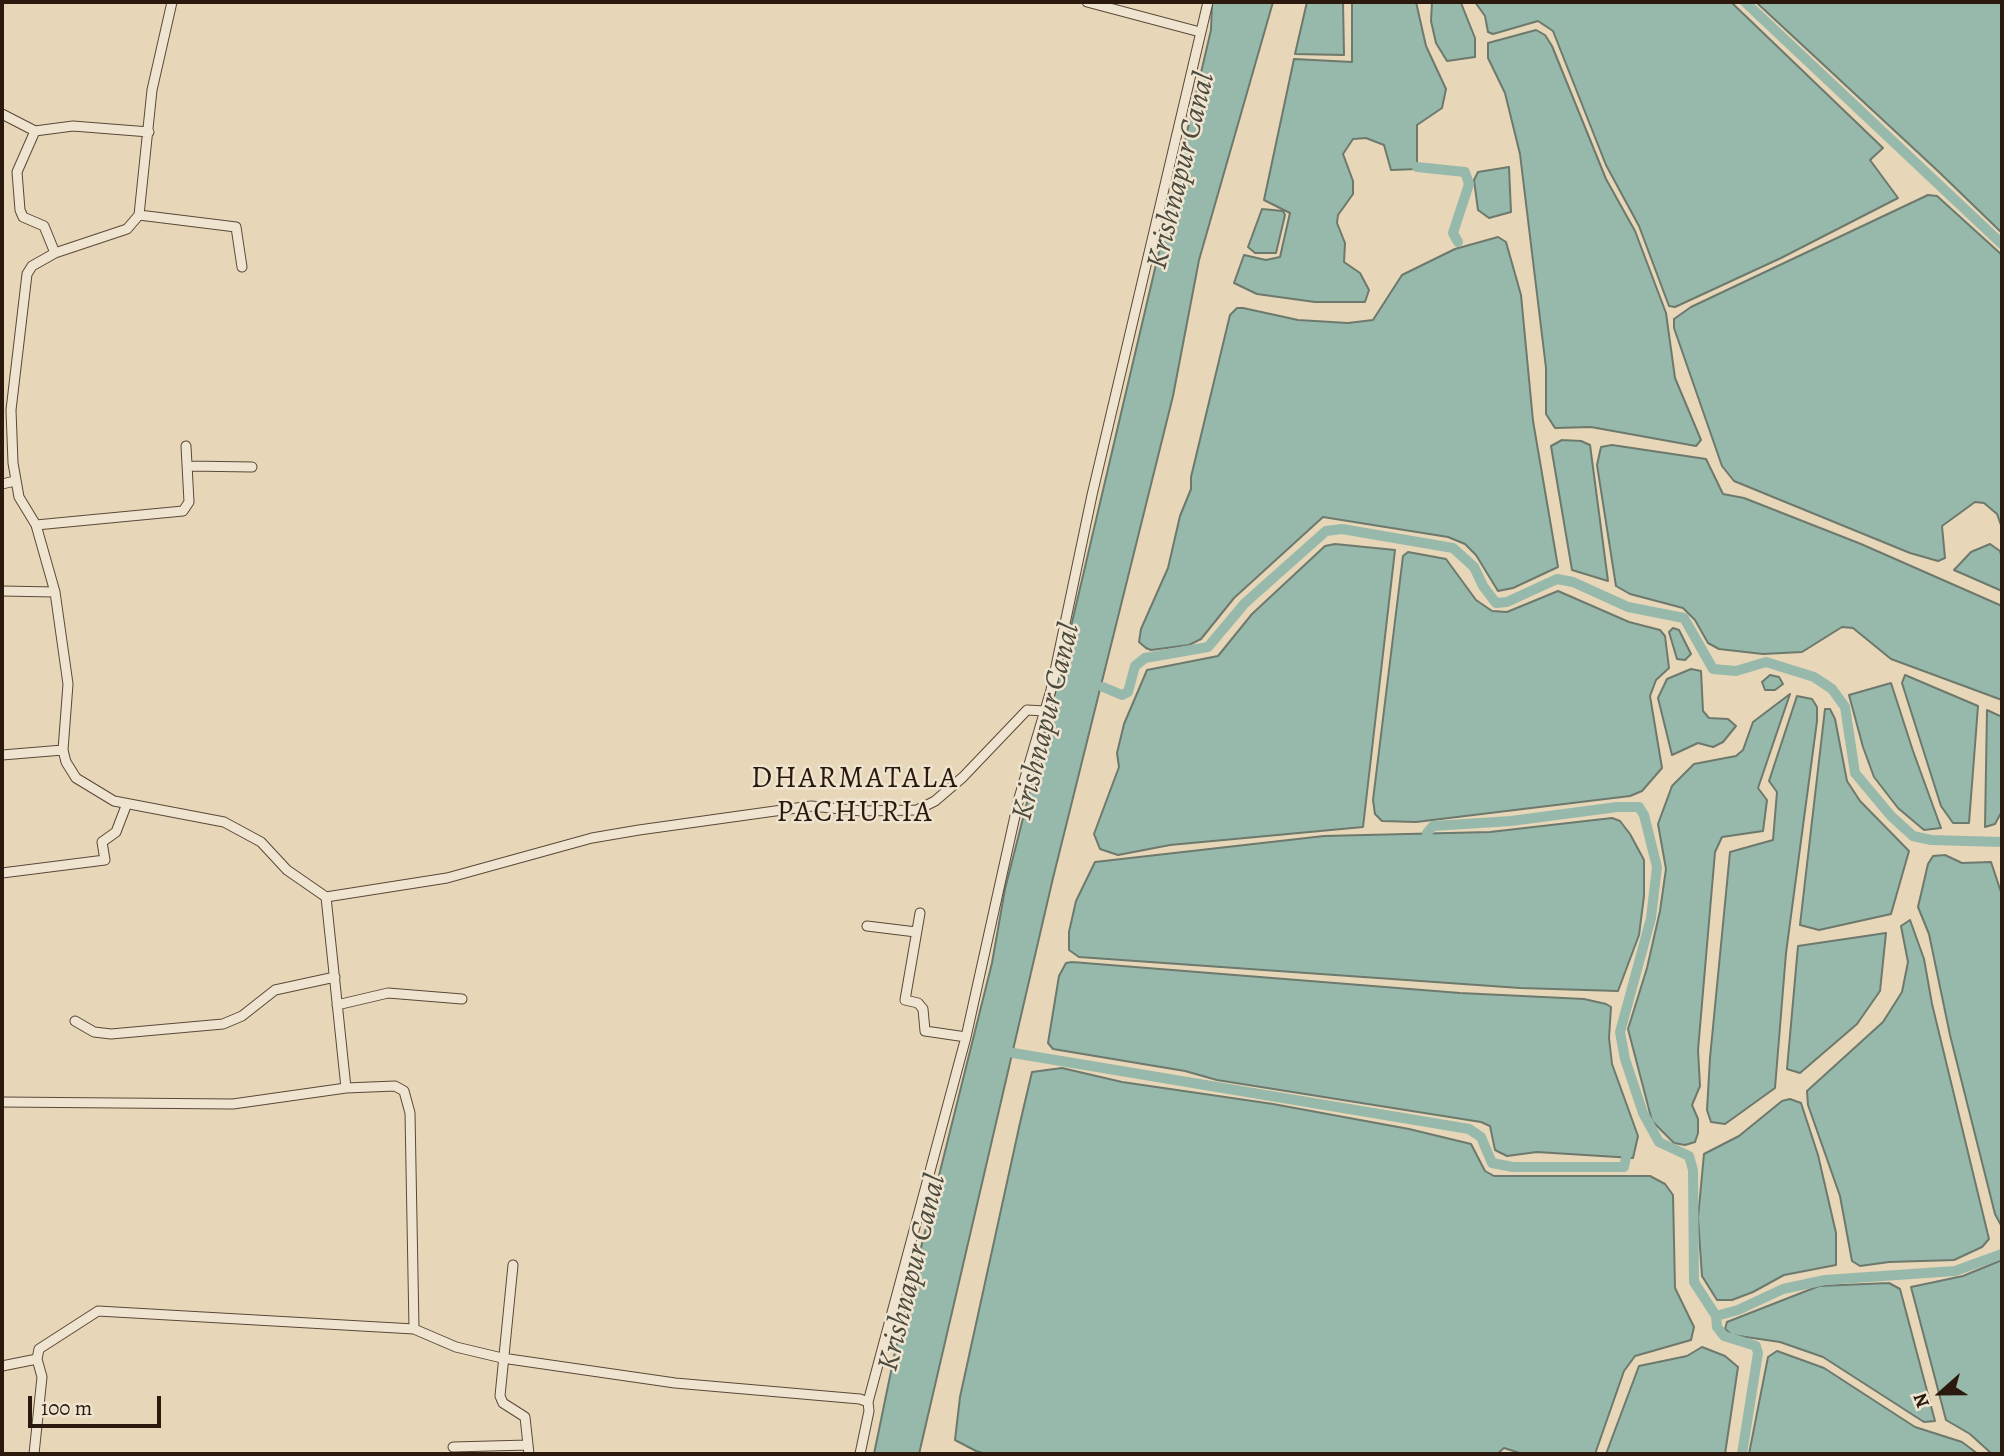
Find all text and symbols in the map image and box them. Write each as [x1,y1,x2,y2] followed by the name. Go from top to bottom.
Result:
[1140,69,1224,273] water label: Krishnapur Canal
[1005,620,1089,824] water label: Krishnapur Canal
[752,762,958,832] district label: DHARMATALA PACHURIA
[871,1171,955,1375] water label: Krishnapur Canal
[1906,1358,1976,1428] north arrow
[32,1382,164,1426] scale bar
[1907,1389,1936,1412] text: N
[41,1394,92,1422] text: 100 m

